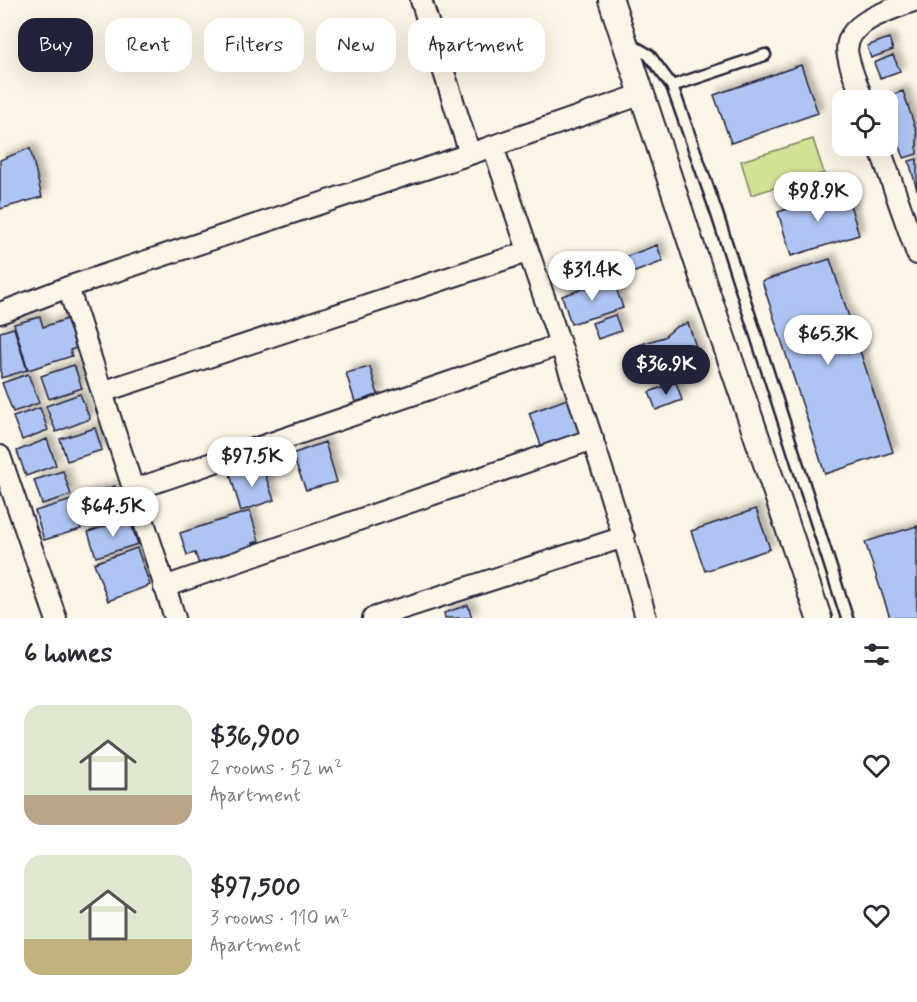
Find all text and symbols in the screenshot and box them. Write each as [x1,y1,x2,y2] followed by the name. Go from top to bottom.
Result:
[18,18,93,72] chip: Buy
[105,18,192,72] chip: Rent
[204,18,304,72] chip: Filters
[316,18,396,72] chip: New
[408,18,545,72] chip: Apartment
[832,90,898,156] map controls
[832,90,898,156] button: locate
[769,172,867,223] pin: $98.9K
[788,178,848,205] text: $98.9K
[543,251,641,302] pin: $31.4K
[562,257,622,284] text: $31.4K
[779,315,877,366] pin: $65.3K
[798,321,858,348] text: $65.3K
[617,345,715,396] pin: $36.9K
[636,351,696,378] text: $36.9K
[203,437,301,488] pin: $97.5K
[221,443,283,470] text: $97.5K
[64,487,162,538] pin: $64.5K
[81,493,145,520] text: $64.5K
[24,637,112,671] text: 6 homes
[860,638,893,671] icon: filters
[210,721,300,755] text: $36,900
[72,729,144,801] icon: home
[860,749,893,782] icon: heart
[210,755,343,782] text: 2 rooms · 52 m²
[210,782,301,809] text: Apartment
[210,871,301,905] text: $97,500
[72,879,144,951] icon: home
[860,899,893,932] icon: heart
[210,905,349,932] text: 3 rooms · 110 m²
[210,932,301,959] text: Apartment

